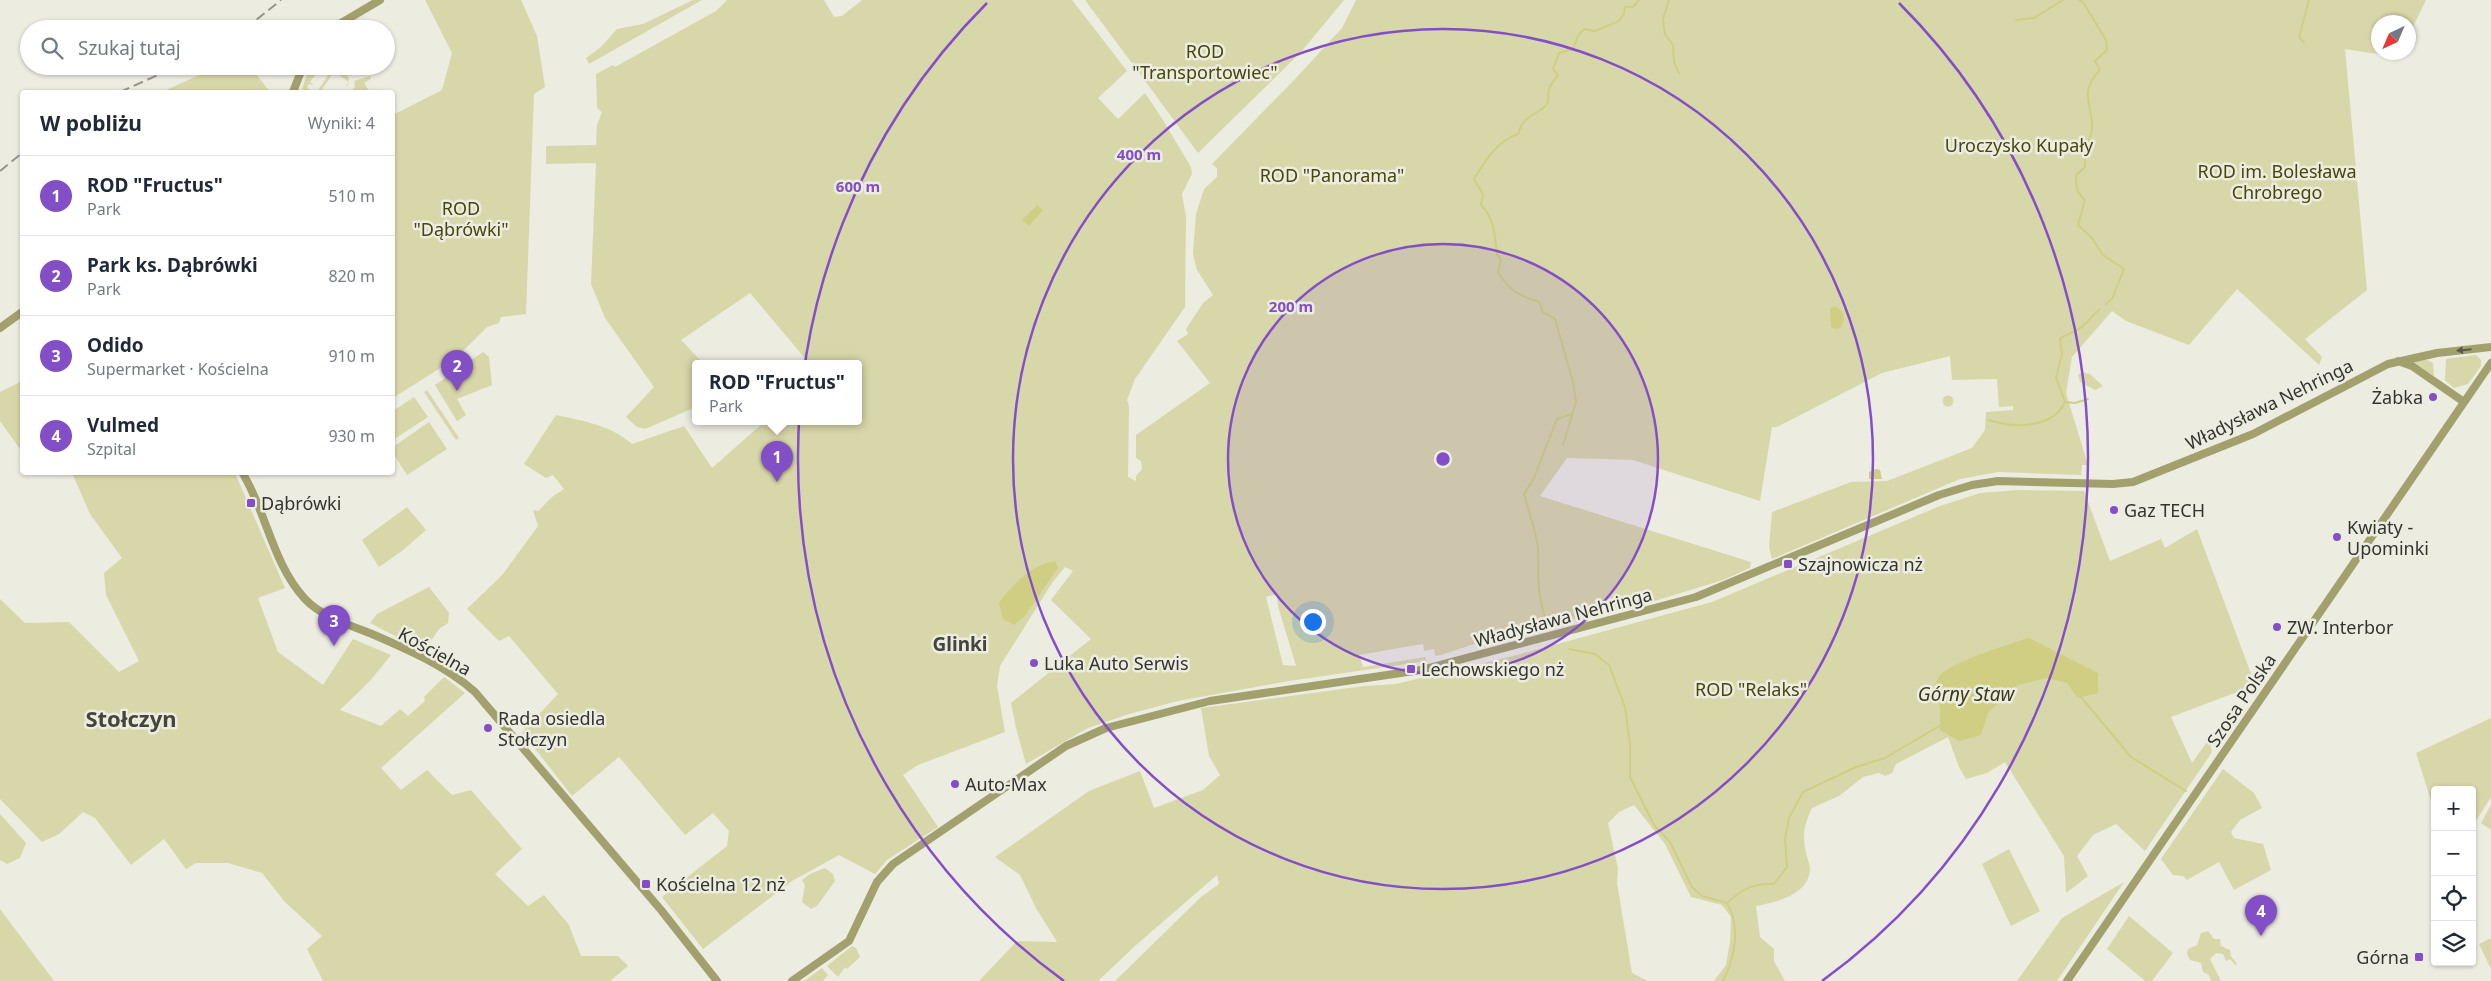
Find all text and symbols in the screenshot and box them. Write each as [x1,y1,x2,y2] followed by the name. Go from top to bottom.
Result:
[2371,15,2416,60] north arrow
[20,20,395,75] search box
[38,34,66,62] icon: search
[78,35,181,61] text: Szukaj tutaj
[1132,39,1278,84] park label: ROD "Transportowiec"
[40,109,142,137] text: W pobliżu
[308,112,375,134] text: Wyniki: 4
[1945,133,2094,157] park label: Uroczysko Kupały
[1117,144,1161,164] text: 400 m
[2197,159,2357,204] park label: ROD im. Bolesława Chrobrego
[1260,163,1404,187] park label: ROD "Panorama"
[87,172,223,198] text: ROD "Fructus"
[836,176,880,196] text: 600 m
[51,185,61,207] text: 1
[328,185,375,207] text: 510 m
[413,196,509,241] park label: ROD "Dąbrówki"
[87,198,121,220] text: Park
[87,252,258,278] text: Park ks. Dąbrówki
[51,265,61,287] text: 2
[328,265,375,287] text: 820 m
[87,278,121,300] text: Park
[1269,296,1313,316] text: 200 m
[87,332,144,358] text: Odido
[51,345,61,367] text: 3
[328,345,375,367] text: 910 m
[2456,346,2472,354] one-way arrow
[441,350,473,391] pin: 2
[2181,353,2357,455] street label: Władysława Nehringa
[87,358,269,380] text: Supermarket · Kościelna
[692,360,862,425] popup
[709,369,845,395] text: ROD "Fructus"
[2372,385,2423,409] place label: Żabka
[2427,391,2439,403] marker: Żabka
[709,395,743,417] text: Park
[87,412,159,438] text: Vulmed
[51,425,61,447] text: 4
[328,425,375,447] text: 930 m
[87,438,136,460] text: Szpital
[761,441,793,482] pin: 1
[1434,450,1452,468] centre of rings
[261,491,341,515] place label: Dąbrówki
[245,497,257,509] marker: Dąbrówki
[2124,498,2205,522] place label: Gaz TECH
[2108,504,2120,516] marker: Gaz TECH
[2347,515,2429,560] place label: Kwiaty - Upominki
[2331,531,2343,543] marker: Kwiaty - Upominki
[1798,552,1923,576] place label: Szajnowicza nż
[1782,558,1794,570] marker: Szajnowicza nż
[1471,582,1655,652] street label: Władysława Nehringa
[318,605,350,646] pin: 3
[1300,609,1326,635] your location
[2287,615,2394,639] place label: ZW. Interbor
[394,621,476,681] street label: Kościelna
[2271,621,2283,633] marker: ZW. Interbor
[933,631,987,657] district label: Glinki
[2201,649,2281,751] street label: Szosa Polska
[1044,651,1189,675] place label: Luka Auto Serwis
[1028,657,1040,669] marker: Luka Auto Serwis
[1421,657,1564,681] place label: Lechowskiego nż
[1405,663,1417,675] marker: Lechowskiego nż
[1695,677,1807,701] park label: ROD "Relaks"
[1918,681,2015,707] water label: Górny Staw
[85,703,177,733] district label: Stołczyn
[498,706,605,751] place label: Rada osiedla Stołczyn
[482,722,494,734] marker: Rada osiedla Stołczyn
[965,772,1047,796] place label: Auto-Max
[949,778,961,790] marker: Auto-Max
[2431,786,2476,966] map controls
[2431,786,2476,831] button: +
[2431,831,2476,876] button: −
[656,872,786,896] place label: Kościelna 12 nż
[2431,876,2476,921] button: locate
[640,878,652,890] marker: Kościelna 12 nż
[2245,895,2277,936] pin: 4
[2431,921,2476,966] button: layers
[2356,945,2409,969] place label: Górna
[2413,951,2425,963] marker: Górna

